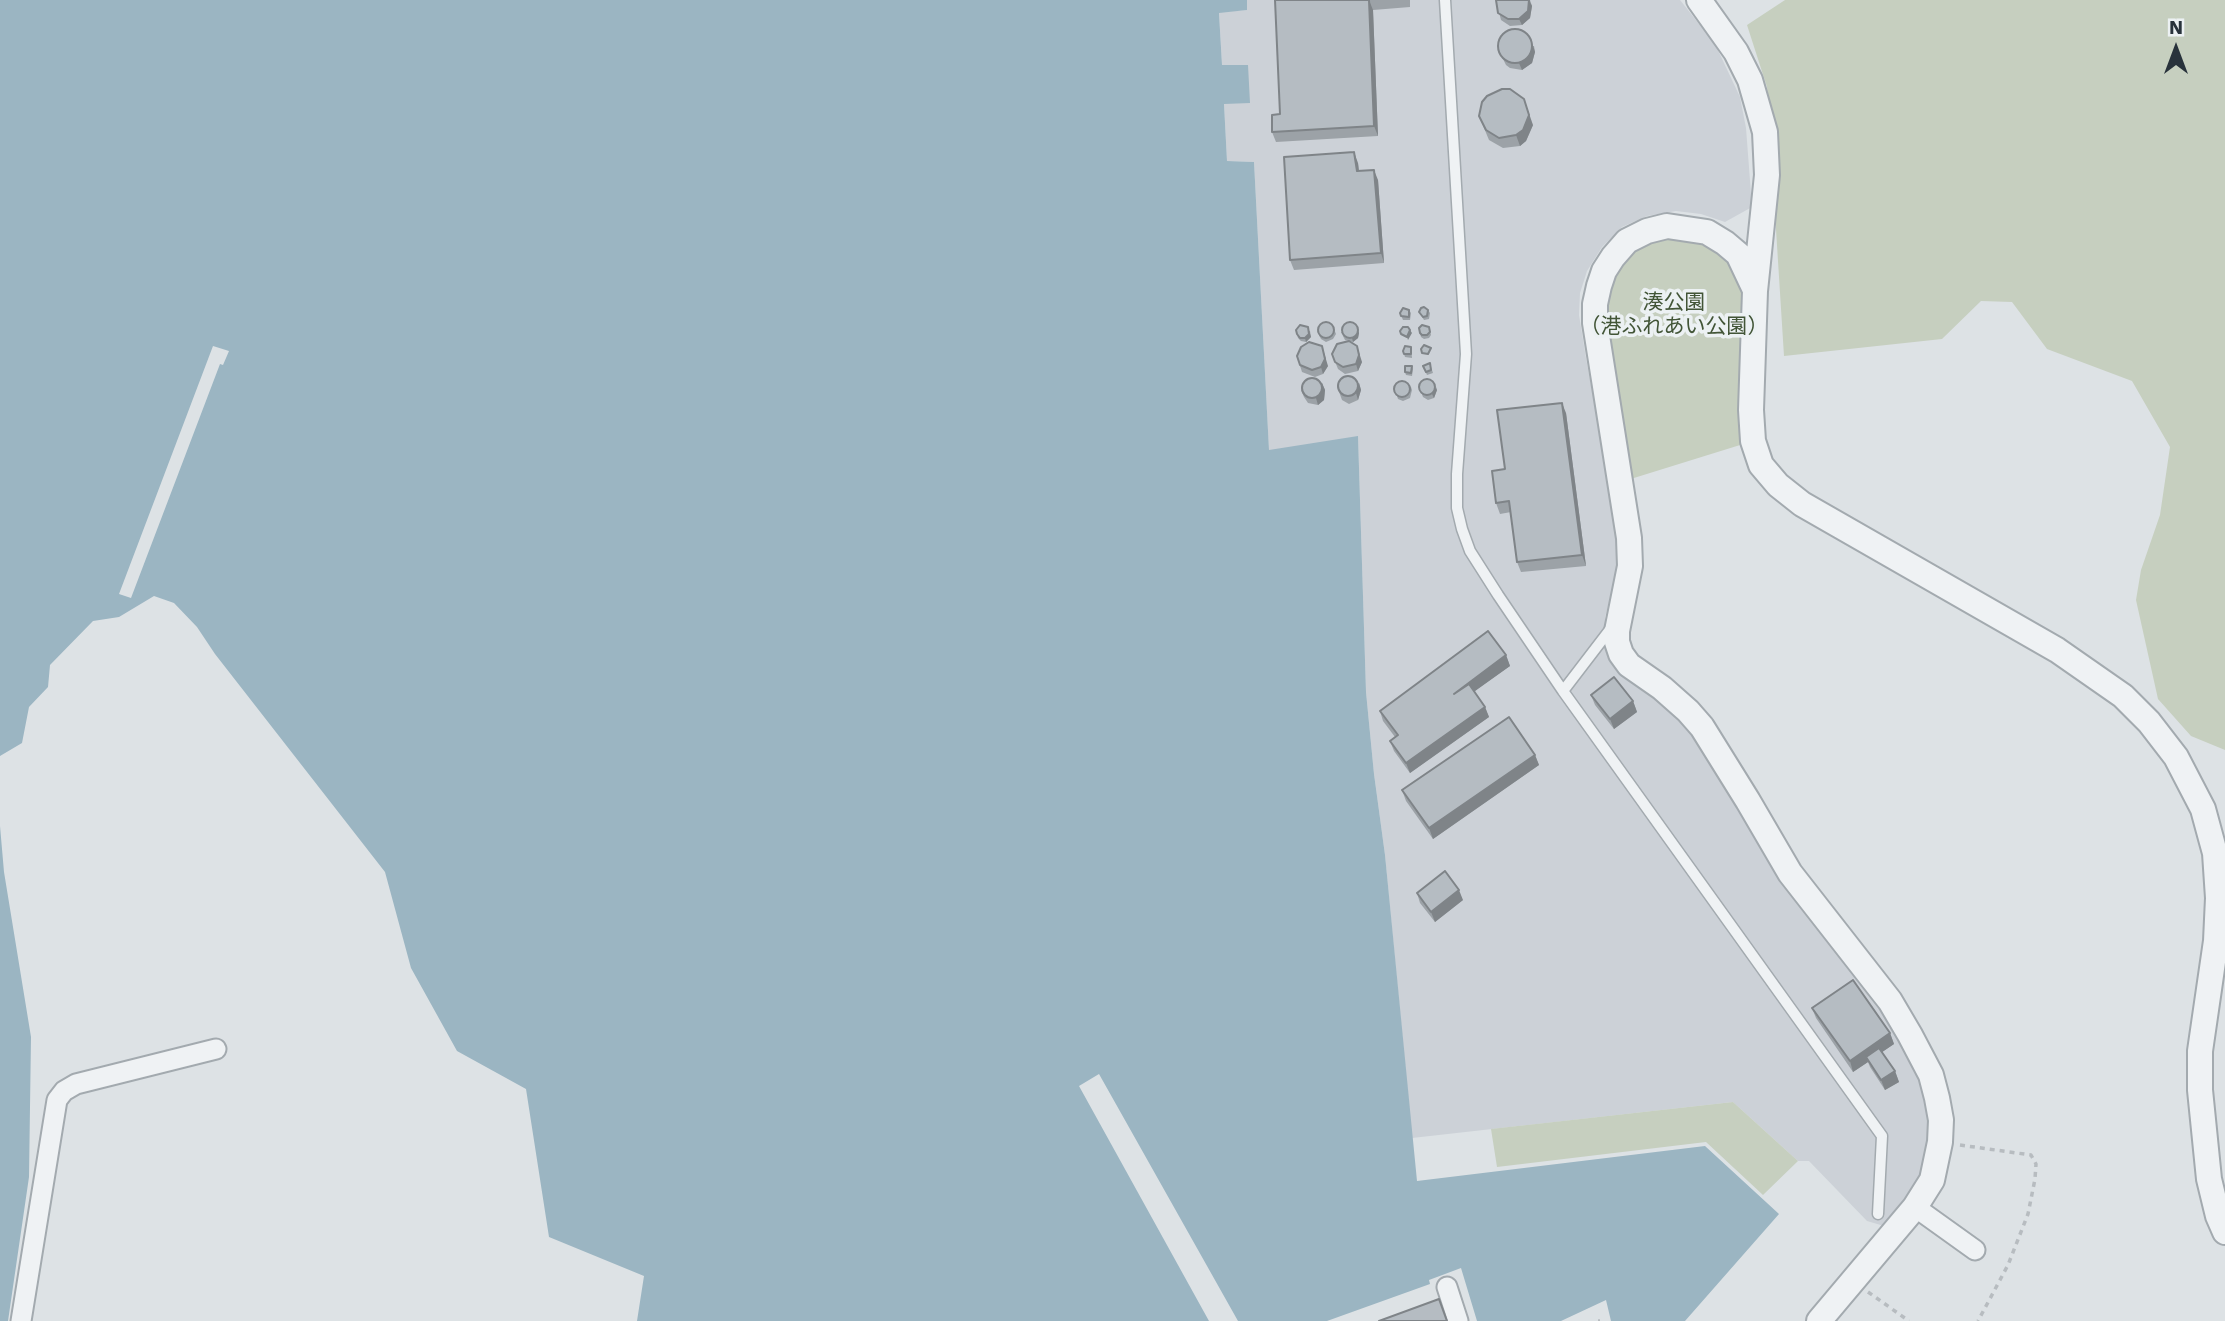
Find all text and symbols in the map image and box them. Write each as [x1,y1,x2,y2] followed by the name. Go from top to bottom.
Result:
[2141,14,2211,84] north arrow
[2169,16,2183,39] text: N
[1580,290,1768,340] park label: 湊公園 （港ふれあい公園）

